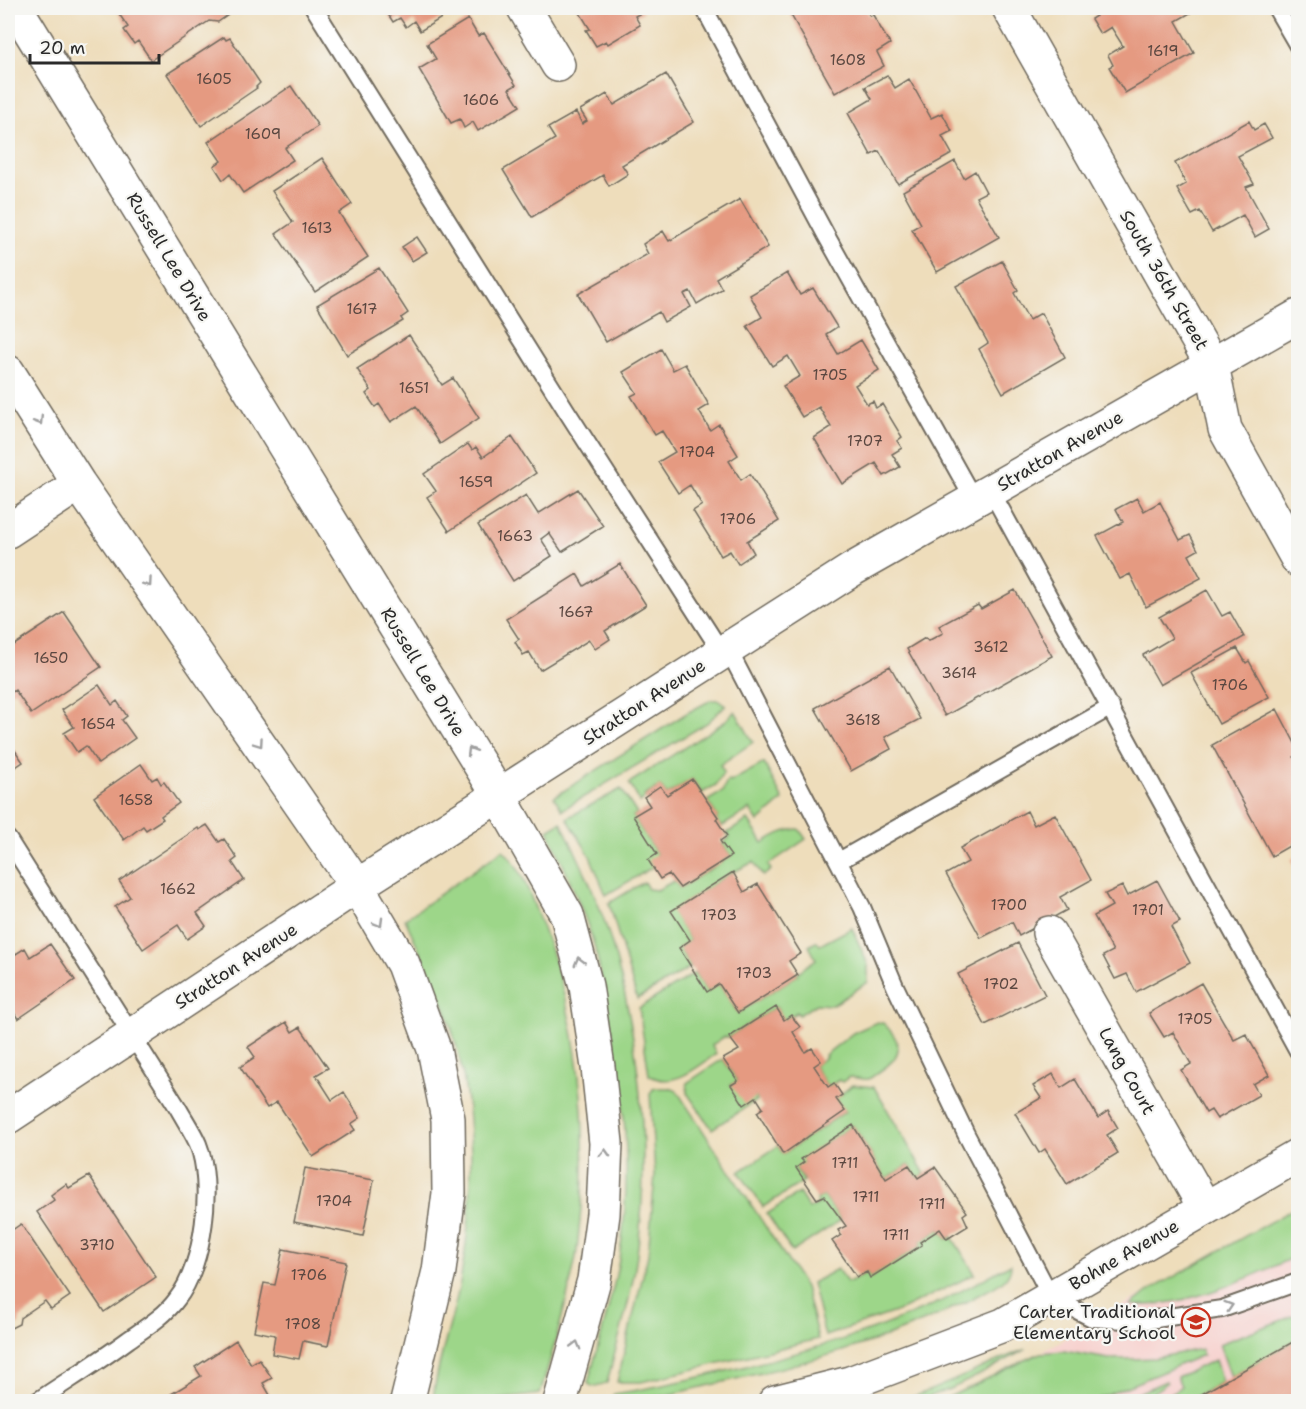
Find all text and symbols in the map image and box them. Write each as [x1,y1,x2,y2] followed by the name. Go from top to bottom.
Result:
[30,27,159,65] scale bar
[39,36,85,60] text: 20 m
[1147,41,1179,61] house number: 1619
[830,50,866,70] house number: 1608
[196,69,232,89] house number: 1605
[463,90,499,110] house number: 1606
[245,124,281,144] house number: 1609
[121,188,217,326] street label: Russell Lee Drive
[1114,205,1214,355] street label: South 36th Street
[301,218,333,238] house number: 1613
[346,299,378,319] house number: 1617
[812,365,848,385] house number: 1705
[399,378,429,398] house number: 1651
[992,405,1128,497] street label: Stratton Avenue
[32,414,43,425] one-way arrow
[847,431,883,451] house number: 1707
[679,442,715,462] house number: 1704
[459,472,493,492] house number: 1659
[720,509,756,529] house number: 1706
[497,526,533,546] house number: 1663
[141,576,152,587] one-way arrow
[558,602,594,622] house number: 1667
[375,603,471,741] street label: Russell Lee Drive
[973,637,1009,657] house number: 3612
[33,648,69,668] house number: 1650
[578,653,710,751] street label: Stratton Avenue
[941,663,977,683] house number: 3614
[1212,675,1248,695] house number: 1706
[845,710,881,730] house number: 3618
[81,714,115,734] house number: 1654
[251,737,262,748] one-way arrow
[467,747,479,757] one-way arrow
[119,790,153,810] house number: 1658
[160,879,196,899] house number: 1662
[991,895,1027,915] house number: 1700
[1132,900,1164,920] house number: 1701
[701,905,737,925] house number: 1703
[170,917,302,1015] street label: Stratton Avenue
[371,917,383,927] one-way arrow
[574,956,586,966] one-way arrow
[736,963,772,983] house number: 1703
[983,974,1019,994] house number: 1702
[1177,1009,1213,1029] house number: 1705
[1093,1023,1161,1119] street label: Lang Court
[599,1149,612,1158] one-way arrow
[831,1153,859,1173] house number: 1711
[852,1187,880,1207] house number: 1711
[316,1191,352,1211] house number: 1704
[918,1194,946,1214] house number: 1711
[1065,1214,1183,1296] street label: Bohne Avenue
[882,1225,910,1245] house number: 1711
[79,1235,115,1255] house number: 3710
[291,1265,327,1285] house number: 1706
[1013,1300,1176,1345] place label: Carter Traditional Elementary School
[1223,1301,1234,1314] one-way arrow
[1180,1306,1212,1338] school or university icon: Carter Traditional Elementary School
[285,1314,321,1334] house number: 1708
[569,1340,581,1351] one-way arrow

